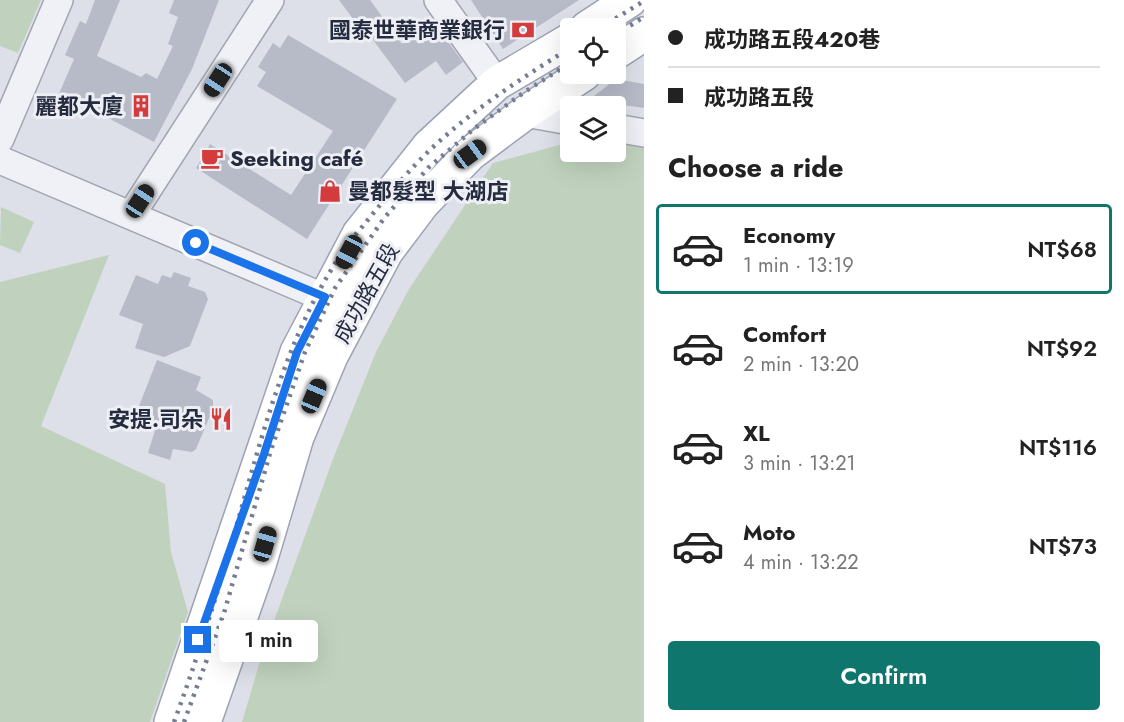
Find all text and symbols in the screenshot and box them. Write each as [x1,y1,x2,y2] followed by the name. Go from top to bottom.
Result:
[329,14,505,46] place label: 國泰世華商業銀行
[510,17,536,43] bank icon: 國泰世華商業銀行
[560,18,626,162] map controls
[560,18,626,84] button: locate
[704,23,880,55] text: 成功路五段420巷
[201,60,235,100] car
[704,81,814,113] text: 成功路五段
[35,90,123,122] place label: 麗都大廈
[128,93,154,119] building icon: 麗都大廈
[560,96,626,162] button: layers
[450,136,490,172] car
[230,142,363,174] place label: Seeking café
[199,145,225,171] cafe icon: Seeking café
[668,148,843,187] text: Choose a ride
[348,175,509,207] place label: 曼都髮型 大湖店
[317,178,343,204] shop icon: 曼都髮型 大湖店
[123,181,157,221] car
[743,219,835,251] text: Economy
[671,222,725,276] icon: car
[182,229,209,256] route start
[333,232,365,272] car
[1027,233,1097,265] text: NT$68
[325,237,407,349] street label: 成功路五段
[743,251,854,280] text: 1 min · 13:19
[743,318,826,350] text: Comfort
[671,321,725,375] icon: car
[1027,332,1097,364] text: NT$92
[743,350,859,379] text: 2 min · 13:20
[299,376,329,416] car
[108,403,203,435] place label: 安提.司朵
[208,406,234,432] restaurant icon: 安提.司朵
[743,417,770,449] text: XL
[671,420,725,474] icon: car
[1019,431,1097,463] text: NT$116
[743,449,856,478] text: 3 min · 13:21
[743,516,796,548] text: Moto
[671,519,725,573] icon: car
[251,524,279,564] car
[1029,530,1097,562] text: NT$73
[743,548,859,577] text: 4 min · 13:22
[219,619,318,661] callout: 1 min
[184,626,211,653] route end
[244,626,293,655] text: 1 min
[668,641,1100,710] button: Confirm

